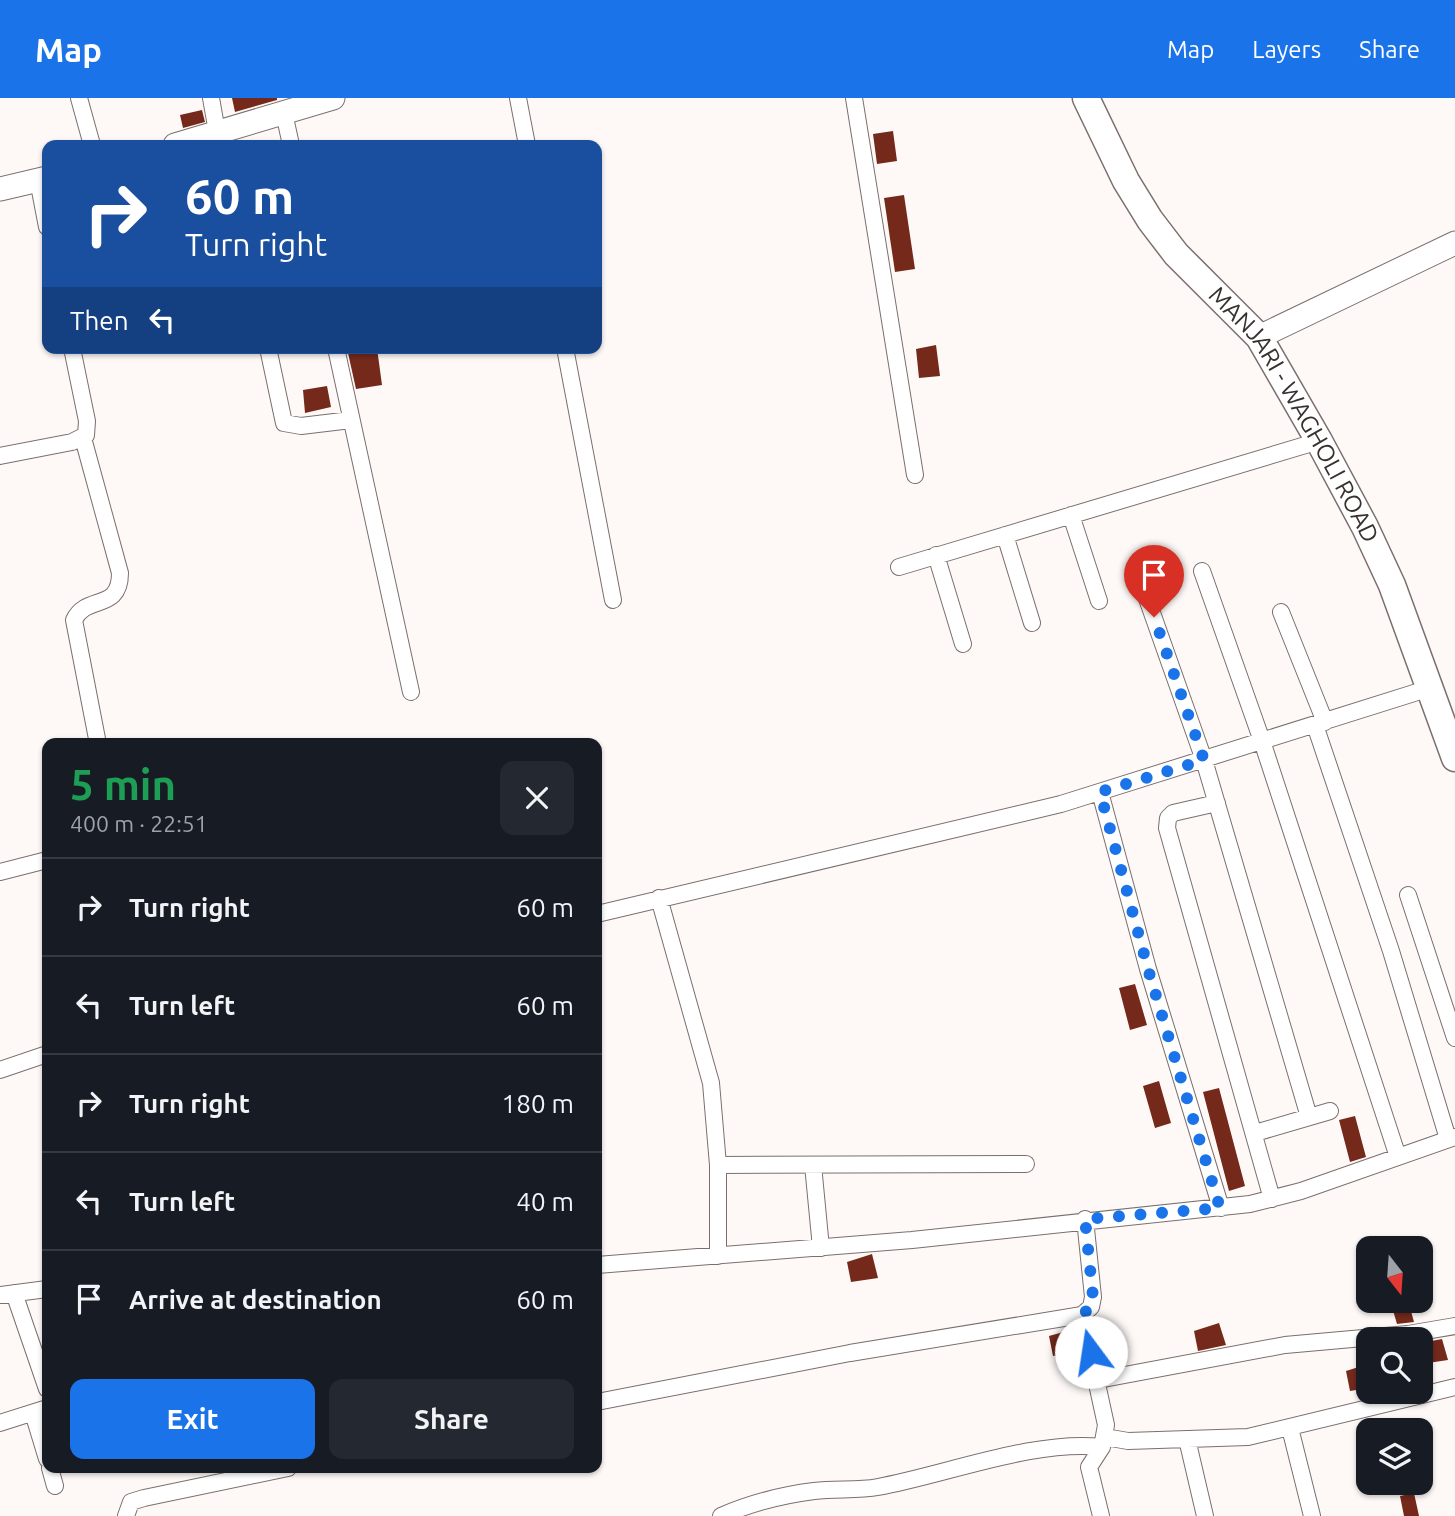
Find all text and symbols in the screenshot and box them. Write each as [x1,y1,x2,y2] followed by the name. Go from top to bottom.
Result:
[35,31,102,68] text: Map
[1167,36,1214,63] text: Map
[1252,36,1321,63] text: Layers
[1359,36,1420,63] text: Share
[70,168,161,259] icon: right
[185,168,294,223] text: 60 m
[185,226,327,262] text: Turn right
[1204,281,1384,547] street label: MANJARI - WAGHOLI ROAD
[143,301,181,339] icon: left
[70,306,129,335] text: Then
[1124,545,1184,617] pin
[1135,556,1173,594] icon: arrive
[70,761,176,808] text: 5 min
[500,761,574,835] button: close
[70,811,208,836] text: 400 m · 22:51
[70,888,108,926] icon: right
[129,893,250,922] text: Turn right
[516,893,574,922] text: 60 m
[70,986,108,1024] icon: left
[129,991,235,1020] text: Turn left
[516,991,574,1020] text: 60 m
[70,1084,108,1122] icon: right
[129,1089,250,1118] text: Turn right
[502,1089,574,1118] text: 180 m
[70,1182,108,1220] icon: left
[129,1187,235,1216] text: Turn left
[516,1187,574,1216] text: 40 m
[1356,1236,1433,1312] north arrow
[1356,1236,1433,1495] map controls
[70,1280,108,1318] icon: arrive
[129,1285,382,1314] text: Arrive at destination
[516,1285,574,1314] text: 60 m
[1054,1315,1128,1389] position arrow
[1356,1327,1433,1404] button: search
[70,1379,315,1459] button: Exit
[329,1379,574,1459] button: Share
[1356,1418,1433,1495] button: layers

